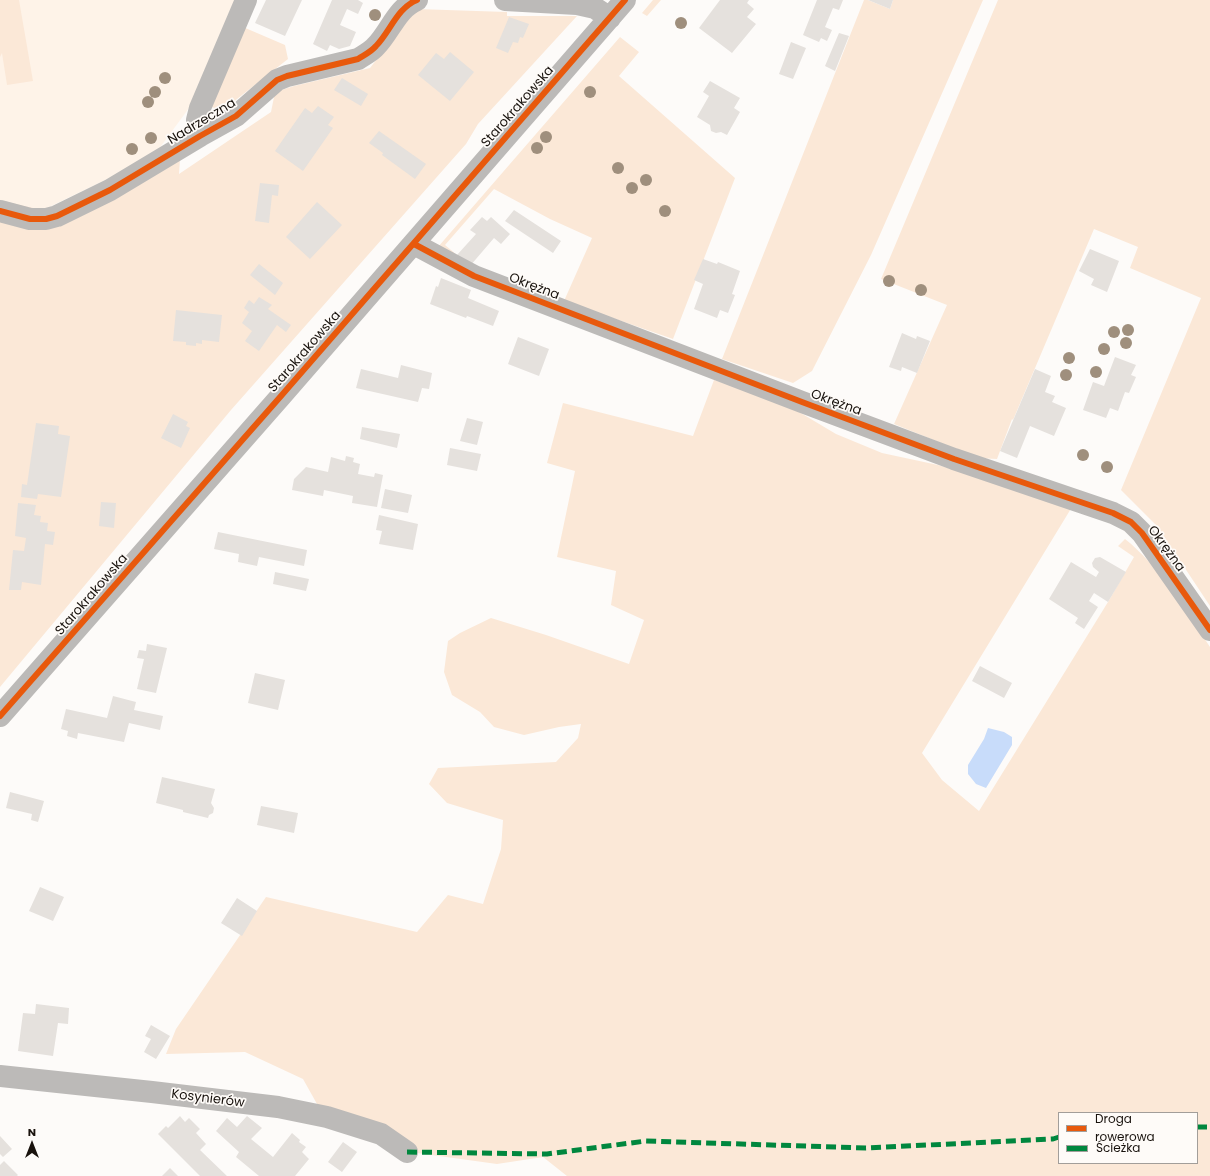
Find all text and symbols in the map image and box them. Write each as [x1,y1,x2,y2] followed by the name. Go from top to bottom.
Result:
[478,63,558,151] street label: Starokrakowska
[165,96,239,148] street label: Nadrzeczna
[507,270,561,304] street label: Okrężna
[265,308,345,396] street label: Starokrakowska
[809,387,863,419] street label: Okrężna
[1144,523,1188,575] street label: Okrężna
[52,551,132,639] street label: Starokrakowska
[171,1087,245,1111] street label: Kosynierów
[1095,1110,1155,1145] text: Droga rowerowa
[1058,1112,1198,1164] legend
[12,1124,52,1164] north arrow
[28,1124,36,1140] text: N
[1096,1139,1140,1156] text: Ścieżka

